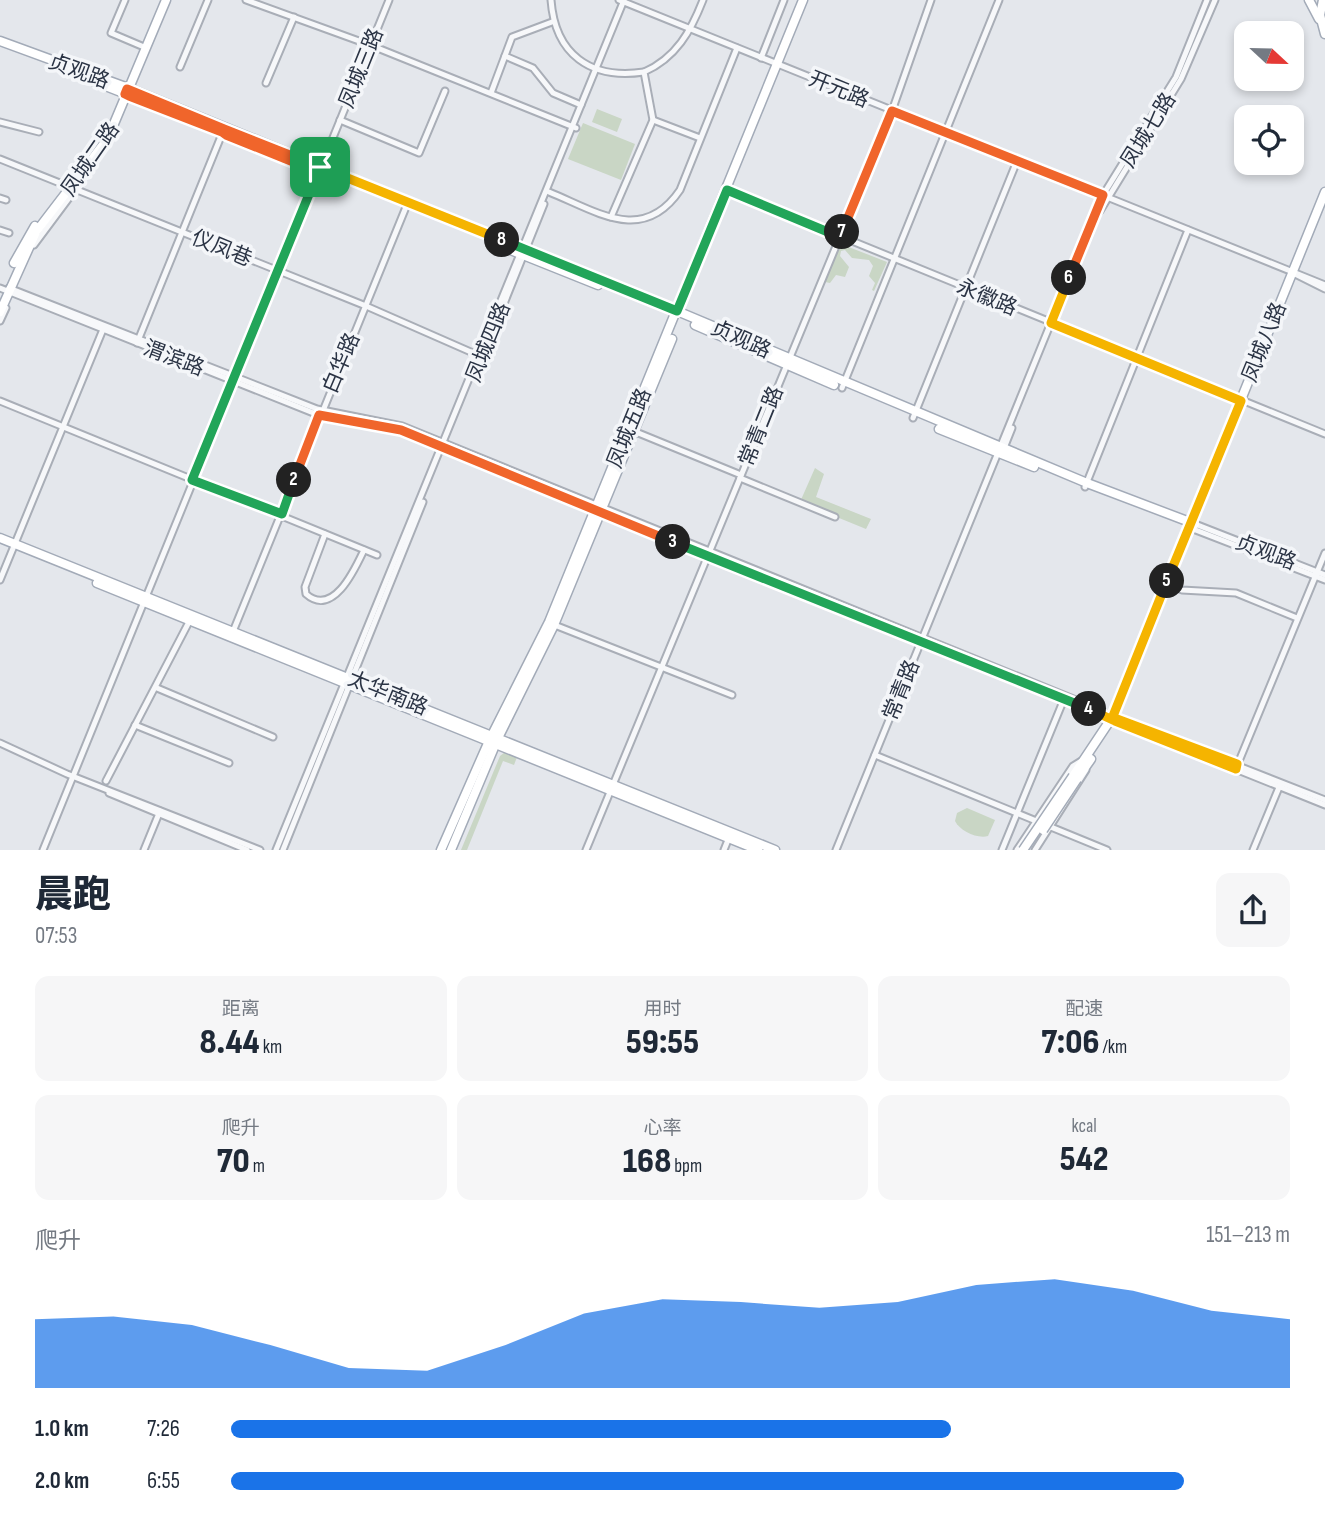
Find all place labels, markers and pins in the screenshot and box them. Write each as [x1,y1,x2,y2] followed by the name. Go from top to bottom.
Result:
[290,137,350,197] pin
[824,215,860,250] pin: 7
[484,222,520,258] pin: 8
[1052,260,1086,296] pin: 6
[276,462,312,498] pin: 2
[656,524,690,560] pin: 3
[1150,564,1184,598] pin: 5
[1072,692,1106,726] pin: 4

